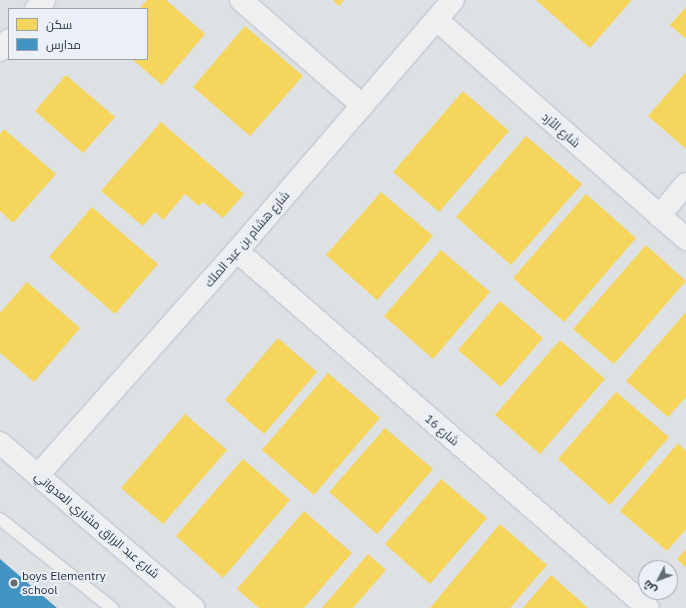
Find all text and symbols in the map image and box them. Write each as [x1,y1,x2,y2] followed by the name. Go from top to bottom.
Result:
[8,8,148,60] legend
[46,17,72,32] text: سكن
[46,37,81,52] text: مدارس
[539,109,583,151] street label: شارع الأزد
[201,188,293,290] street label: شارع هشام بن عبد الملك
[422,411,462,449] street label: شارع 16
[32,469,162,581] street label: شارع عبد الرزاق مشاري العدواني
[638,560,678,600] north arrow
[22,569,106,597] place label: boys Elementry school
[640,577,660,597] text: ش
[9,578,19,588] marker: boys Elementry school

